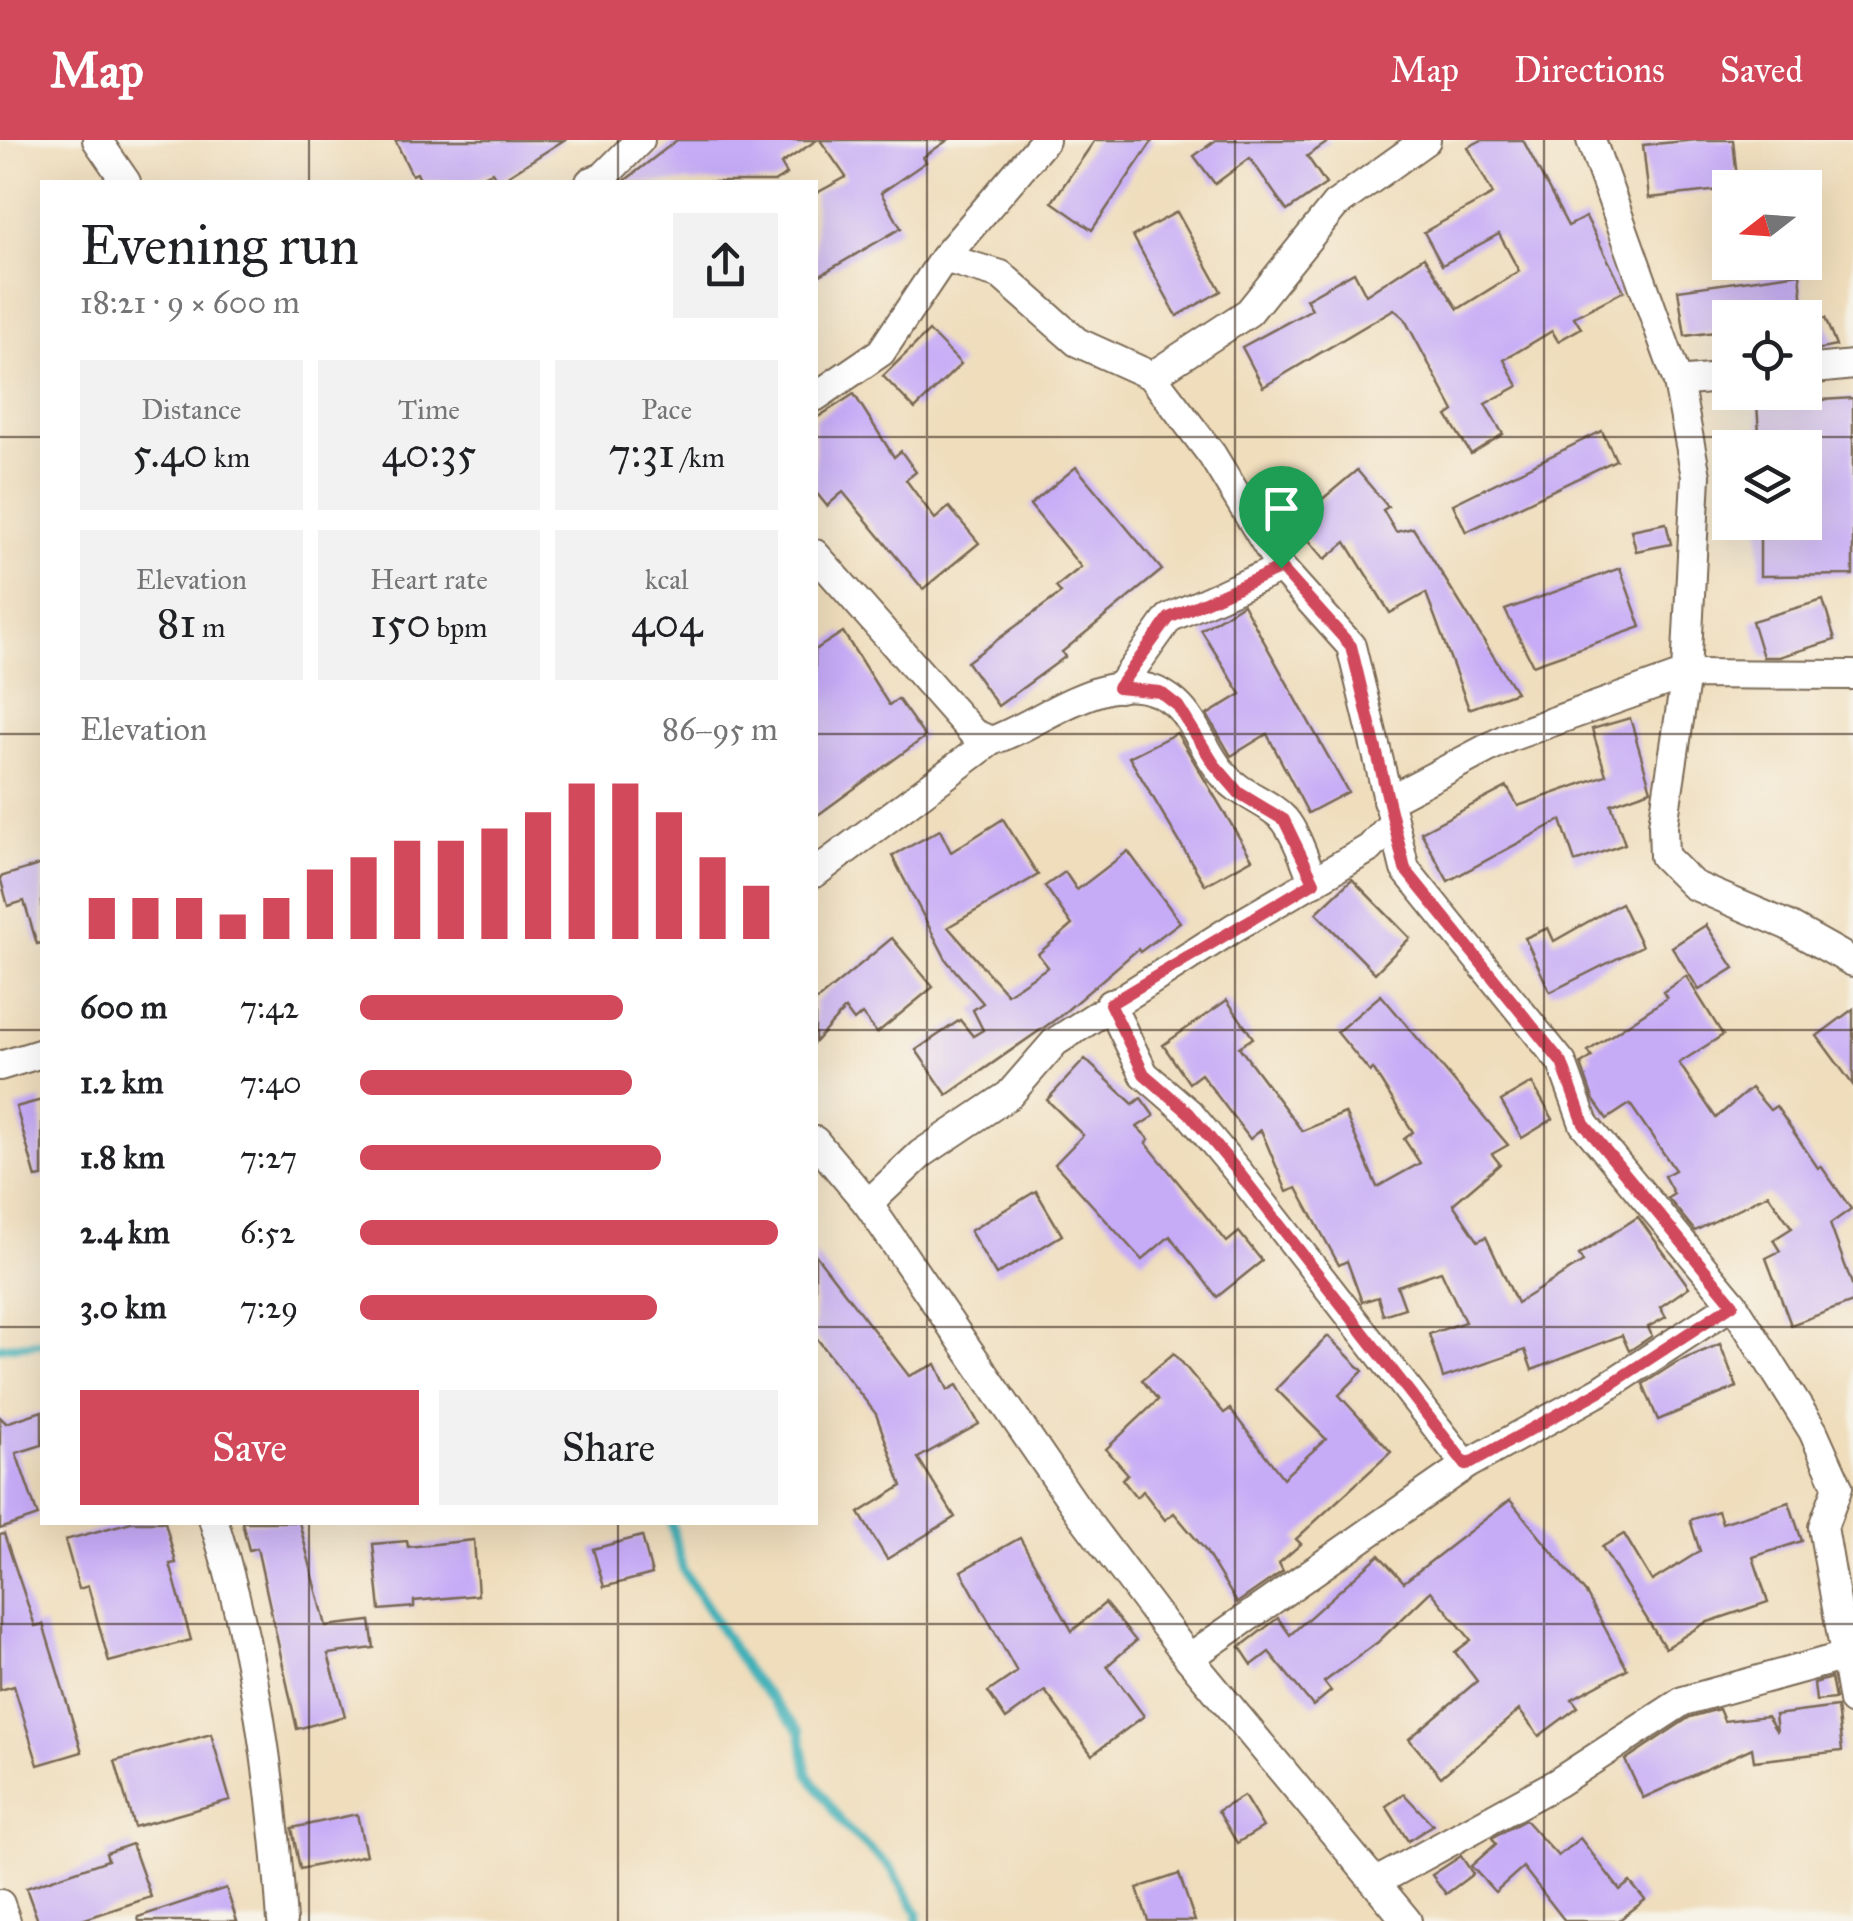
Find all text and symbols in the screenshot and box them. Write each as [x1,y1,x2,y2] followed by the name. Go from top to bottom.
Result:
[50,41,144,100] text: Map
[1391,49,1459,92] text: Map
[1514,49,1665,92] text: Directions
[1720,49,1803,92] text: Saved
[1712,170,1822,280] north arrow
[1712,170,1822,540] map controls
[80,212,359,279] text: Evening run
[673,213,778,318] button: share
[80,283,300,322] text: 18:21 · 9 × 600 m
[1712,300,1822,410] button: locate
[141,392,242,427] text: Distance
[398,392,460,427] text: Time
[641,392,692,427] text: Pace
[132,427,208,479] text: 5.40
[382,427,476,479] text: 40:35
[608,427,675,479] text: 7:31
[1712,430,1822,540] button: layers
[208,440,250,475] text: km
[675,440,725,475] text: /km
[1239,466,1324,569] pin
[1254,481,1309,536] icon: arrive
[136,562,247,597] text: Elevation
[370,562,488,597] text: Heart rate
[645,562,689,597] text: kcal
[157,597,196,649] text: 81
[370,597,431,649] text: 150
[631,597,702,649] text: 404
[196,610,226,645] text: m
[431,610,488,645] text: bpm
[80,710,207,749] text: Elevation
[662,710,778,749] text: 86–95 m
[80,988,167,1027] text: 600 m
[240,988,299,1027] text: 7:42
[80,1063,164,1102] text: 1.2 km
[240,1063,302,1102] text: 7:40
[80,1138,165,1177] text: 1.8 km
[240,1138,297,1177] text: 7:27
[80,1213,170,1252] text: 2.4 km
[240,1213,295,1252] text: 6:52
[80,1288,167,1327] text: 3.0 km
[240,1288,298,1327] text: 7:29
[80,1390,419,1505] button: Save
[439,1390,778,1505] button: Share

